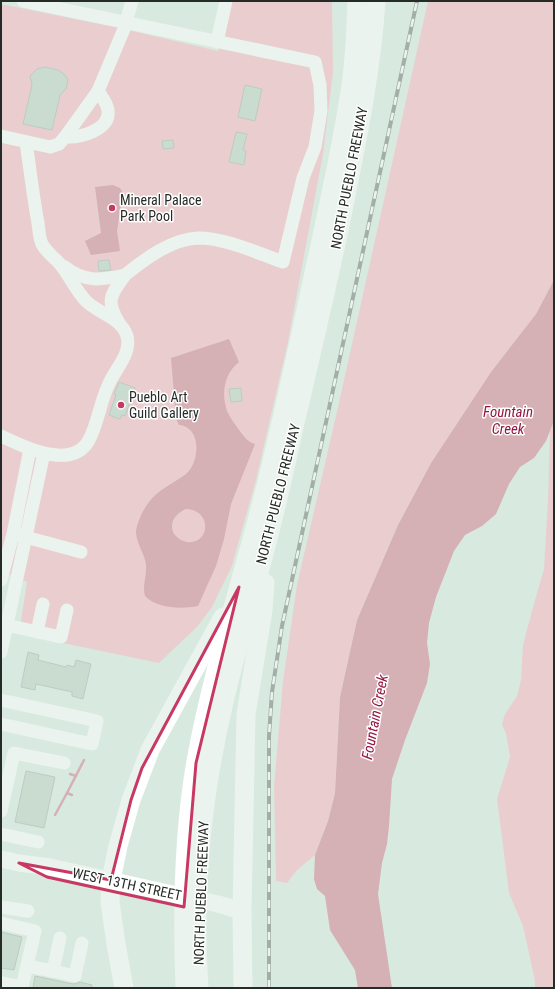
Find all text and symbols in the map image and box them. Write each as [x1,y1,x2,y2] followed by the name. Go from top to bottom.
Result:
[327,105,371,250] street label: NORTH PUEBLO FREEWAY
[120,192,202,224] place label: Mineral Palace Park Pool
[107,203,117,213] marker: Mineral Palace Park Pool
[129,389,199,421] place label: Pueblo Art Guild Gallery
[116,400,126,410] marker: Pueblo Art Guild Gallery
[483,403,533,438] water label: Fountain Creek
[253,421,303,566] street label: NORTH PUEBLO FREEWAY
[358,673,392,761] water label: Fountain Creek
[190,820,212,965] street label: NORTH PUEBLO FREEWAY
[71,865,183,903] street label: WEST 13TH STREET

